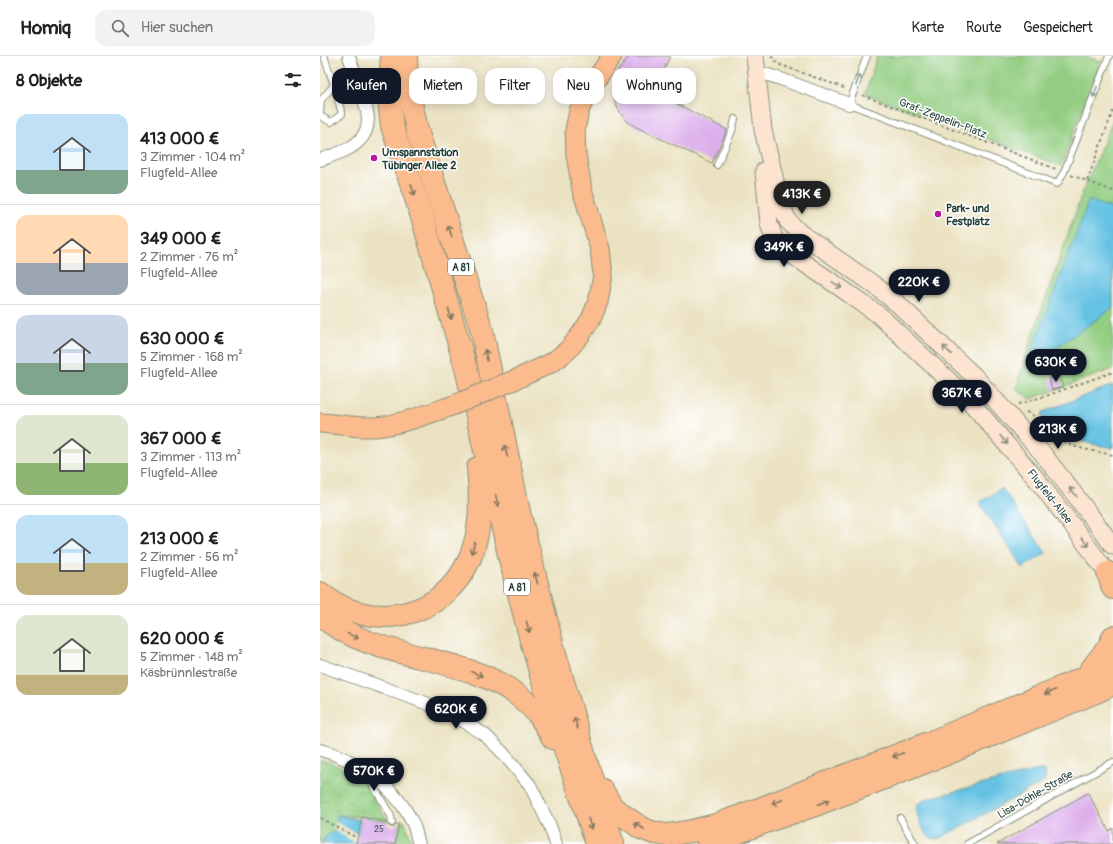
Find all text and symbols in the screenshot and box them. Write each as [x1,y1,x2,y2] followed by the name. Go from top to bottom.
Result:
[95,10,375,46] search box
[20,16,71,40] text: Homiq
[109,17,131,39] icon: search
[141,18,213,37] text: Hier suchen
[912,19,944,36] text: Karte
[966,19,1001,36] text: Route
[1023,19,1093,36] text: Gespeichert
[332,68,401,104] chip: Kaufen
[409,68,477,104] chip: Mieten
[485,68,545,104] chip: Filter
[553,68,604,104] chip: Neu
[612,68,696,104] chip: Wohnung
[282,69,304,91] icon: filters
[16,70,82,91] text: 8 Objekte
[854,74,862,86] one-way arrow
[1091,86,1098,98] one-way arrow
[897,96,989,141] street label: Graf-Zeppelin-Platz
[140,128,219,149] text: 413 000 €
[48,130,96,178] icon: home
[381,146,459,172] place label: Umspannstation Tübinger Allee 2
[140,149,245,165] text: 3 Zimmer · 104 m²
[369,153,379,163] marker: Umspannstation Tübinger Allee 2
[140,165,217,181] text: Flugfeld-Allee
[769,181,835,215] pin: 413K €
[410,183,417,196] one-way arrow
[782,186,822,202] text: 413K €
[946,202,990,228] place label: Park- und Festplatz
[933,209,943,219] marker: Park- und Festplatz
[445,225,453,237] one-way arrow
[140,228,222,249] text: 349 000 €
[48,231,96,279] icon: home
[751,234,817,268] pin: 349K €
[764,239,804,255] text: 349K €
[140,249,238,265] text: 2 Zimmer · 76 m²
[448,259,474,275] road number: A 81
[140,265,217,281] text: Flugfeld-Allee
[886,269,952,303] pin: 220K €
[898,274,940,290] text: 220K €
[831,281,842,289] one-way arrow
[447,307,454,320] one-way arrow
[140,328,224,349] text: 630 000 €
[48,331,96,379] icon: home
[942,345,952,354] one-way arrow
[140,349,243,365] text: 5 Zimmer · 168 m²
[482,349,490,362] one-way arrow
[1023,349,1089,383] pin: 630K €
[1035,354,1077,370] text: 630K €
[140,365,217,381] text: Flugfeld-Allee
[929,380,995,414] pin: 367K €
[942,385,982,401] text: 367K €
[1025,416,1091,450] pin: 213K €
[1039,421,1077,437] text: 213K €
[140,428,222,449] text: 367 000 €
[48,431,96,479] icon: home
[999,435,1008,445] one-way arrow
[501,445,509,458] one-way arrow
[140,449,241,465] text: 3 Zimmer · 113 m²
[140,465,217,481] text: Flugfeld-Allee
[1024,467,1075,527] street label: Flugfeld-Allee
[1068,487,1077,497] one-way arrow
[493,494,501,507] one-way arrow
[140,528,219,549] text: 213 000 €
[48,531,96,579] icon: home
[1081,536,1089,547] one-way arrow
[469,541,476,554] one-way arrow
[140,549,238,565] text: 2 Zimmer · 56 m²
[140,565,217,581] text: Flugfeld-Allee
[532,571,540,584] one-way arrow
[504,579,530,595] road number: A 81
[525,621,532,634] one-way arrow
[140,628,224,649] text: 620 000 €
[48,631,96,679] icon: home
[347,633,359,640] one-way arrow
[140,649,243,665] text: 5 Zimmer · 148 m²
[140,665,237,681] text: Käsbrünnlestraße
[471,670,483,678] one-way arrow
[1044,688,1056,696] one-way arrow
[423,696,489,730] pin: 620K €
[435,701,477,717] text: 620K €
[571,717,579,730] one-way arrow
[892,751,904,759] one-way arrow
[341,758,407,792] pin: 570K €
[353,763,395,779] text: 570K €
[995,767,1076,821] street label: Lisa-Döhle-Straße
[817,797,829,805] one-way arrow
[771,799,783,807] one-way arrow
[587,817,594,830] one-way arrow
[633,822,645,830] one-way arrow
[374,824,384,835] house number: 25

